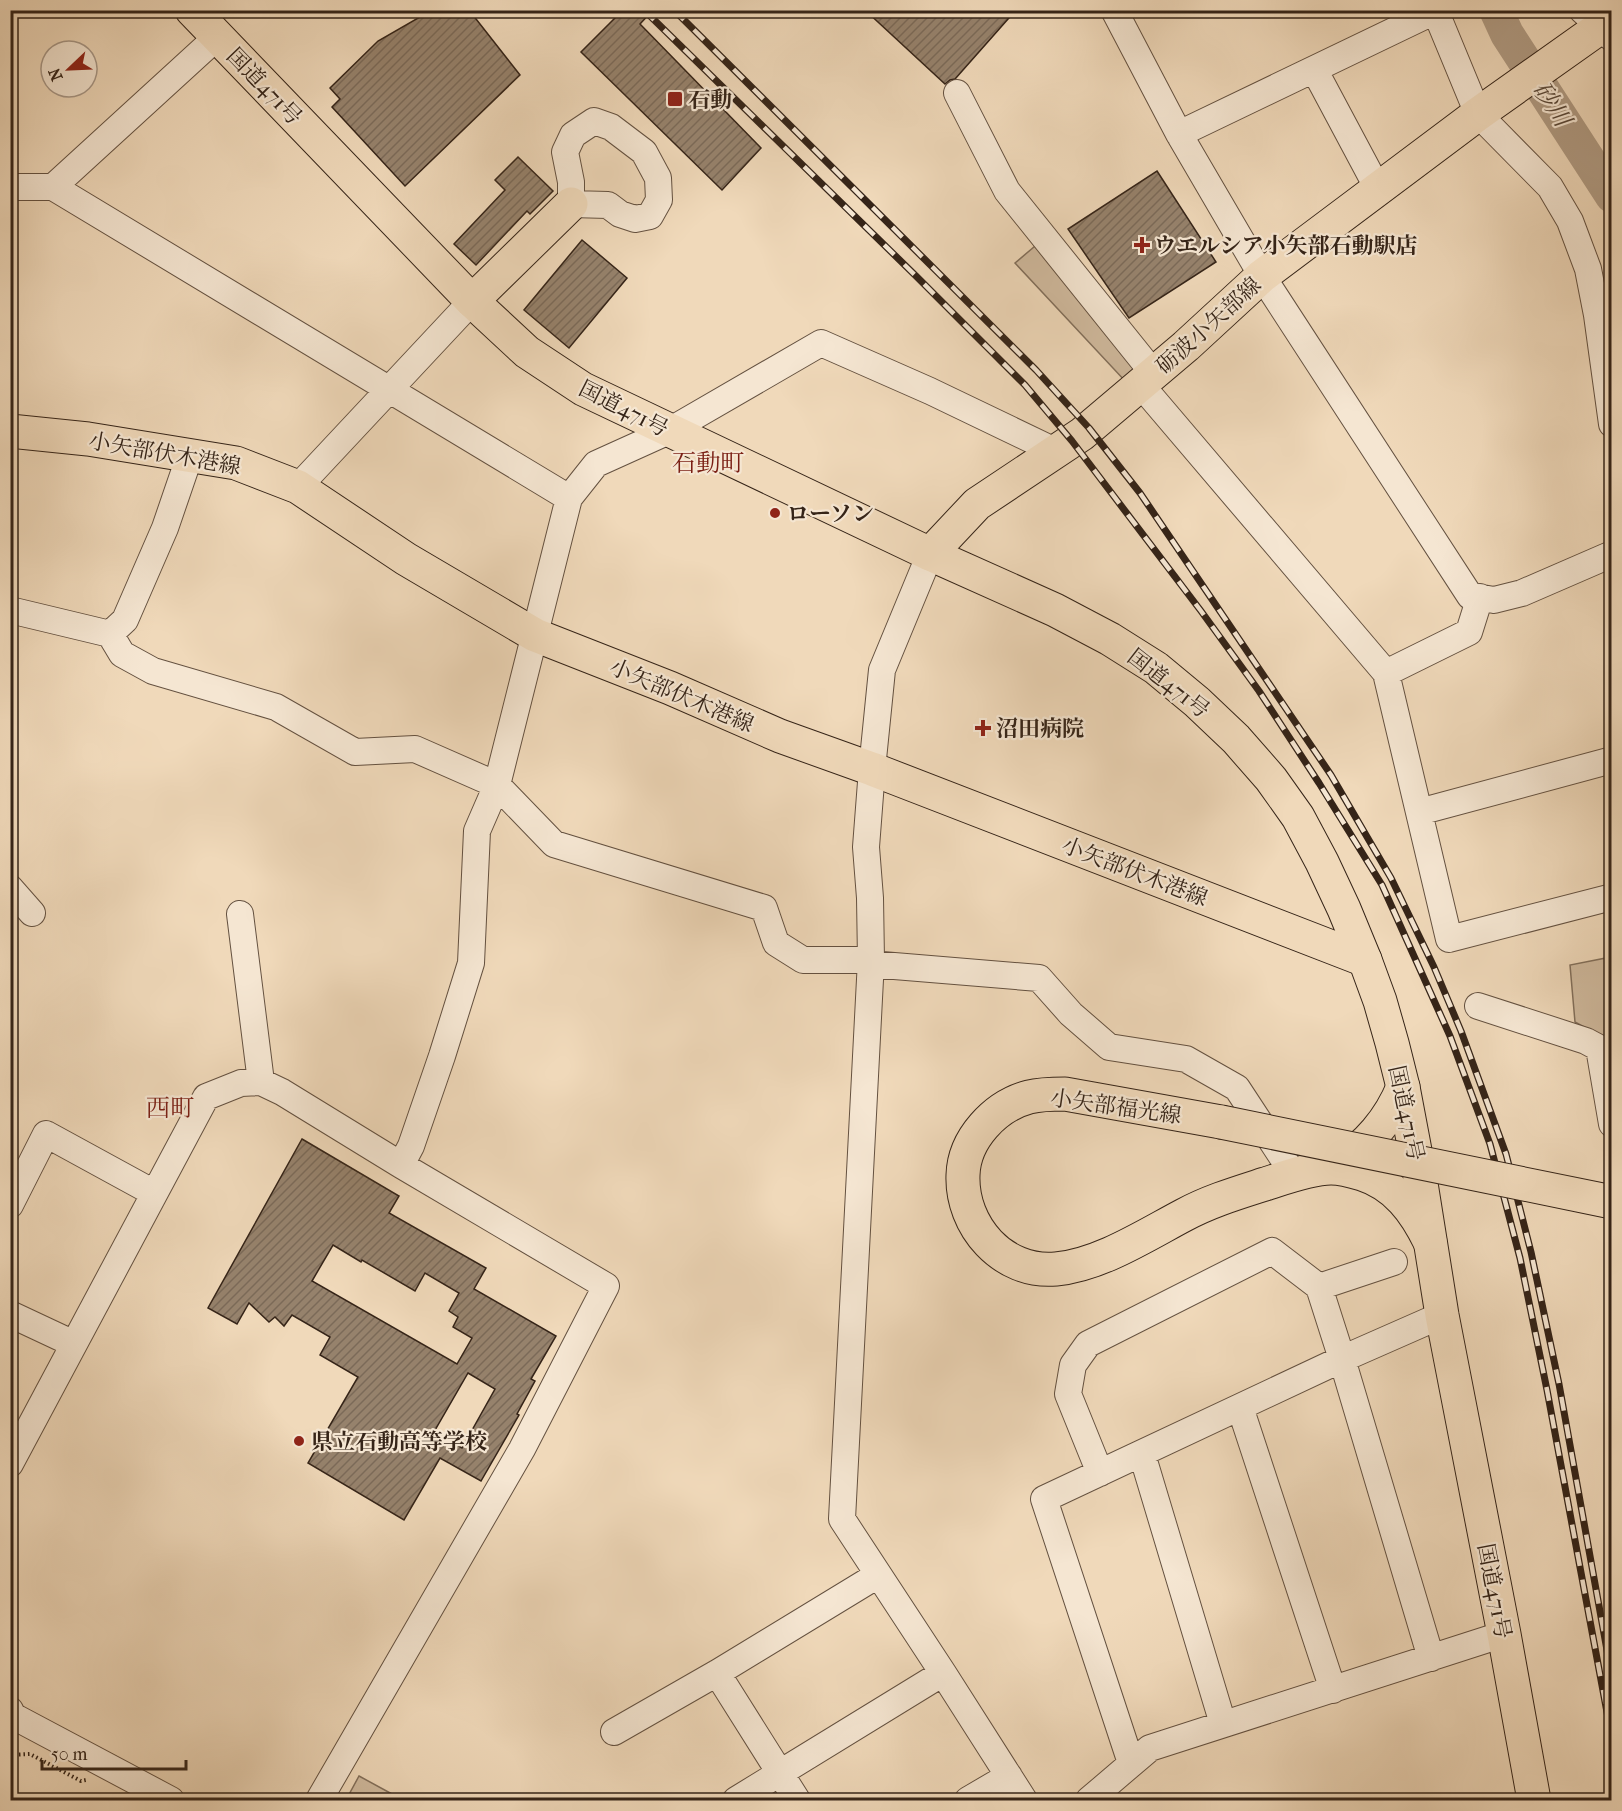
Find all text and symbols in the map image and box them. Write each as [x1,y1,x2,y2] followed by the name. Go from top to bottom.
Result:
[39,39,99,99] north arrow
[221,43,307,131] street label: 国道471号
[44,65,67,84] text: N
[1527,76,1578,134] water label: 砂川
[688,87,732,113] place label: 石動
[666,90,684,108] marker: 石動
[1154,233,1417,259] place label: ウエルシア小矢部石動駅店
[1135,238,1149,252] marker: ウエルシア小矢部石動駅店
[1151,272,1266,380] street label: 砺波小矢部線
[574,375,673,442] street label: 国道471号
[87,428,243,480] street label: 小矢部伏木港線
[672,449,744,477] district label: 石動町
[787,501,874,527] place label: ローソン
[768,506,782,520] marker: ローソン
[1122,644,1215,724] street label: 国道471号
[606,654,758,738] street label: 小矢部伏木港線
[996,716,1084,742] place label: 沼田病院
[974,719,992,737] marker: 沼田病院
[1058,832,1211,912] street label: 小矢部伏木港線
[1383,1063,1429,1163] street label: 国道471号
[1049,1085,1183,1129] street label: 小矢部福光線
[146,1094,194,1122] district label: 西町
[311,1429,487,1455] place label: 県立石動高等学校
[292,1434,306,1448] marker: 県立石動高等学校
[1472,1541,1516,1641] street label: 国道471号
[42,1733,186,1771] scale bar
[51,1744,88,1765] text: 50 m

